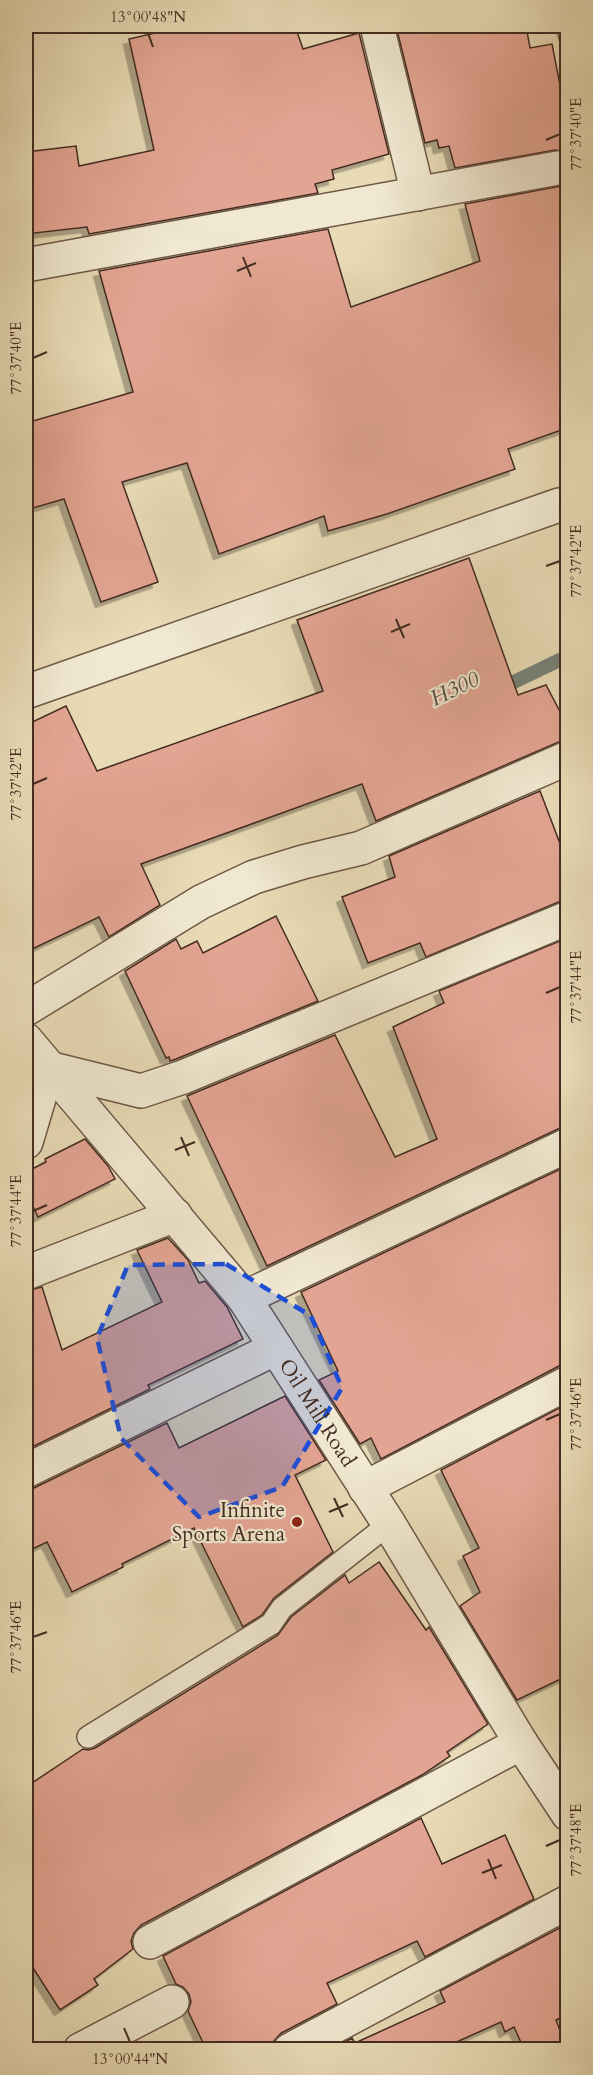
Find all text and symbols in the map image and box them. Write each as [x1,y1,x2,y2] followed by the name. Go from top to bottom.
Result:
[110,7,186,27] text: 13°00'48"N
[566,98,586,170] text: 77°37'40"E
[6,322,26,394] text: 77°37'40"E
[566,525,586,597] text: 77°37'42"E
[425,664,485,714] water label: H300
[6,748,26,820] text: 77°37'42"E
[566,951,586,1023] text: 77°37'44"E
[6,1175,26,1247] text: 77°37'44"E
[272,1353,363,1473] street label: Oil Mill Road
[566,1378,586,1450] text: 77°37'46"E
[172,1496,285,1549] place label: Infinite Sports Arena
[290,1515,304,1529] marker: Infinite Sports Arena
[6,1601,26,1673] text: 77°37'46"E
[566,1804,586,1876] text: 77°37'48"E
[92,2049,168,2069] text: 13°00'44"N

